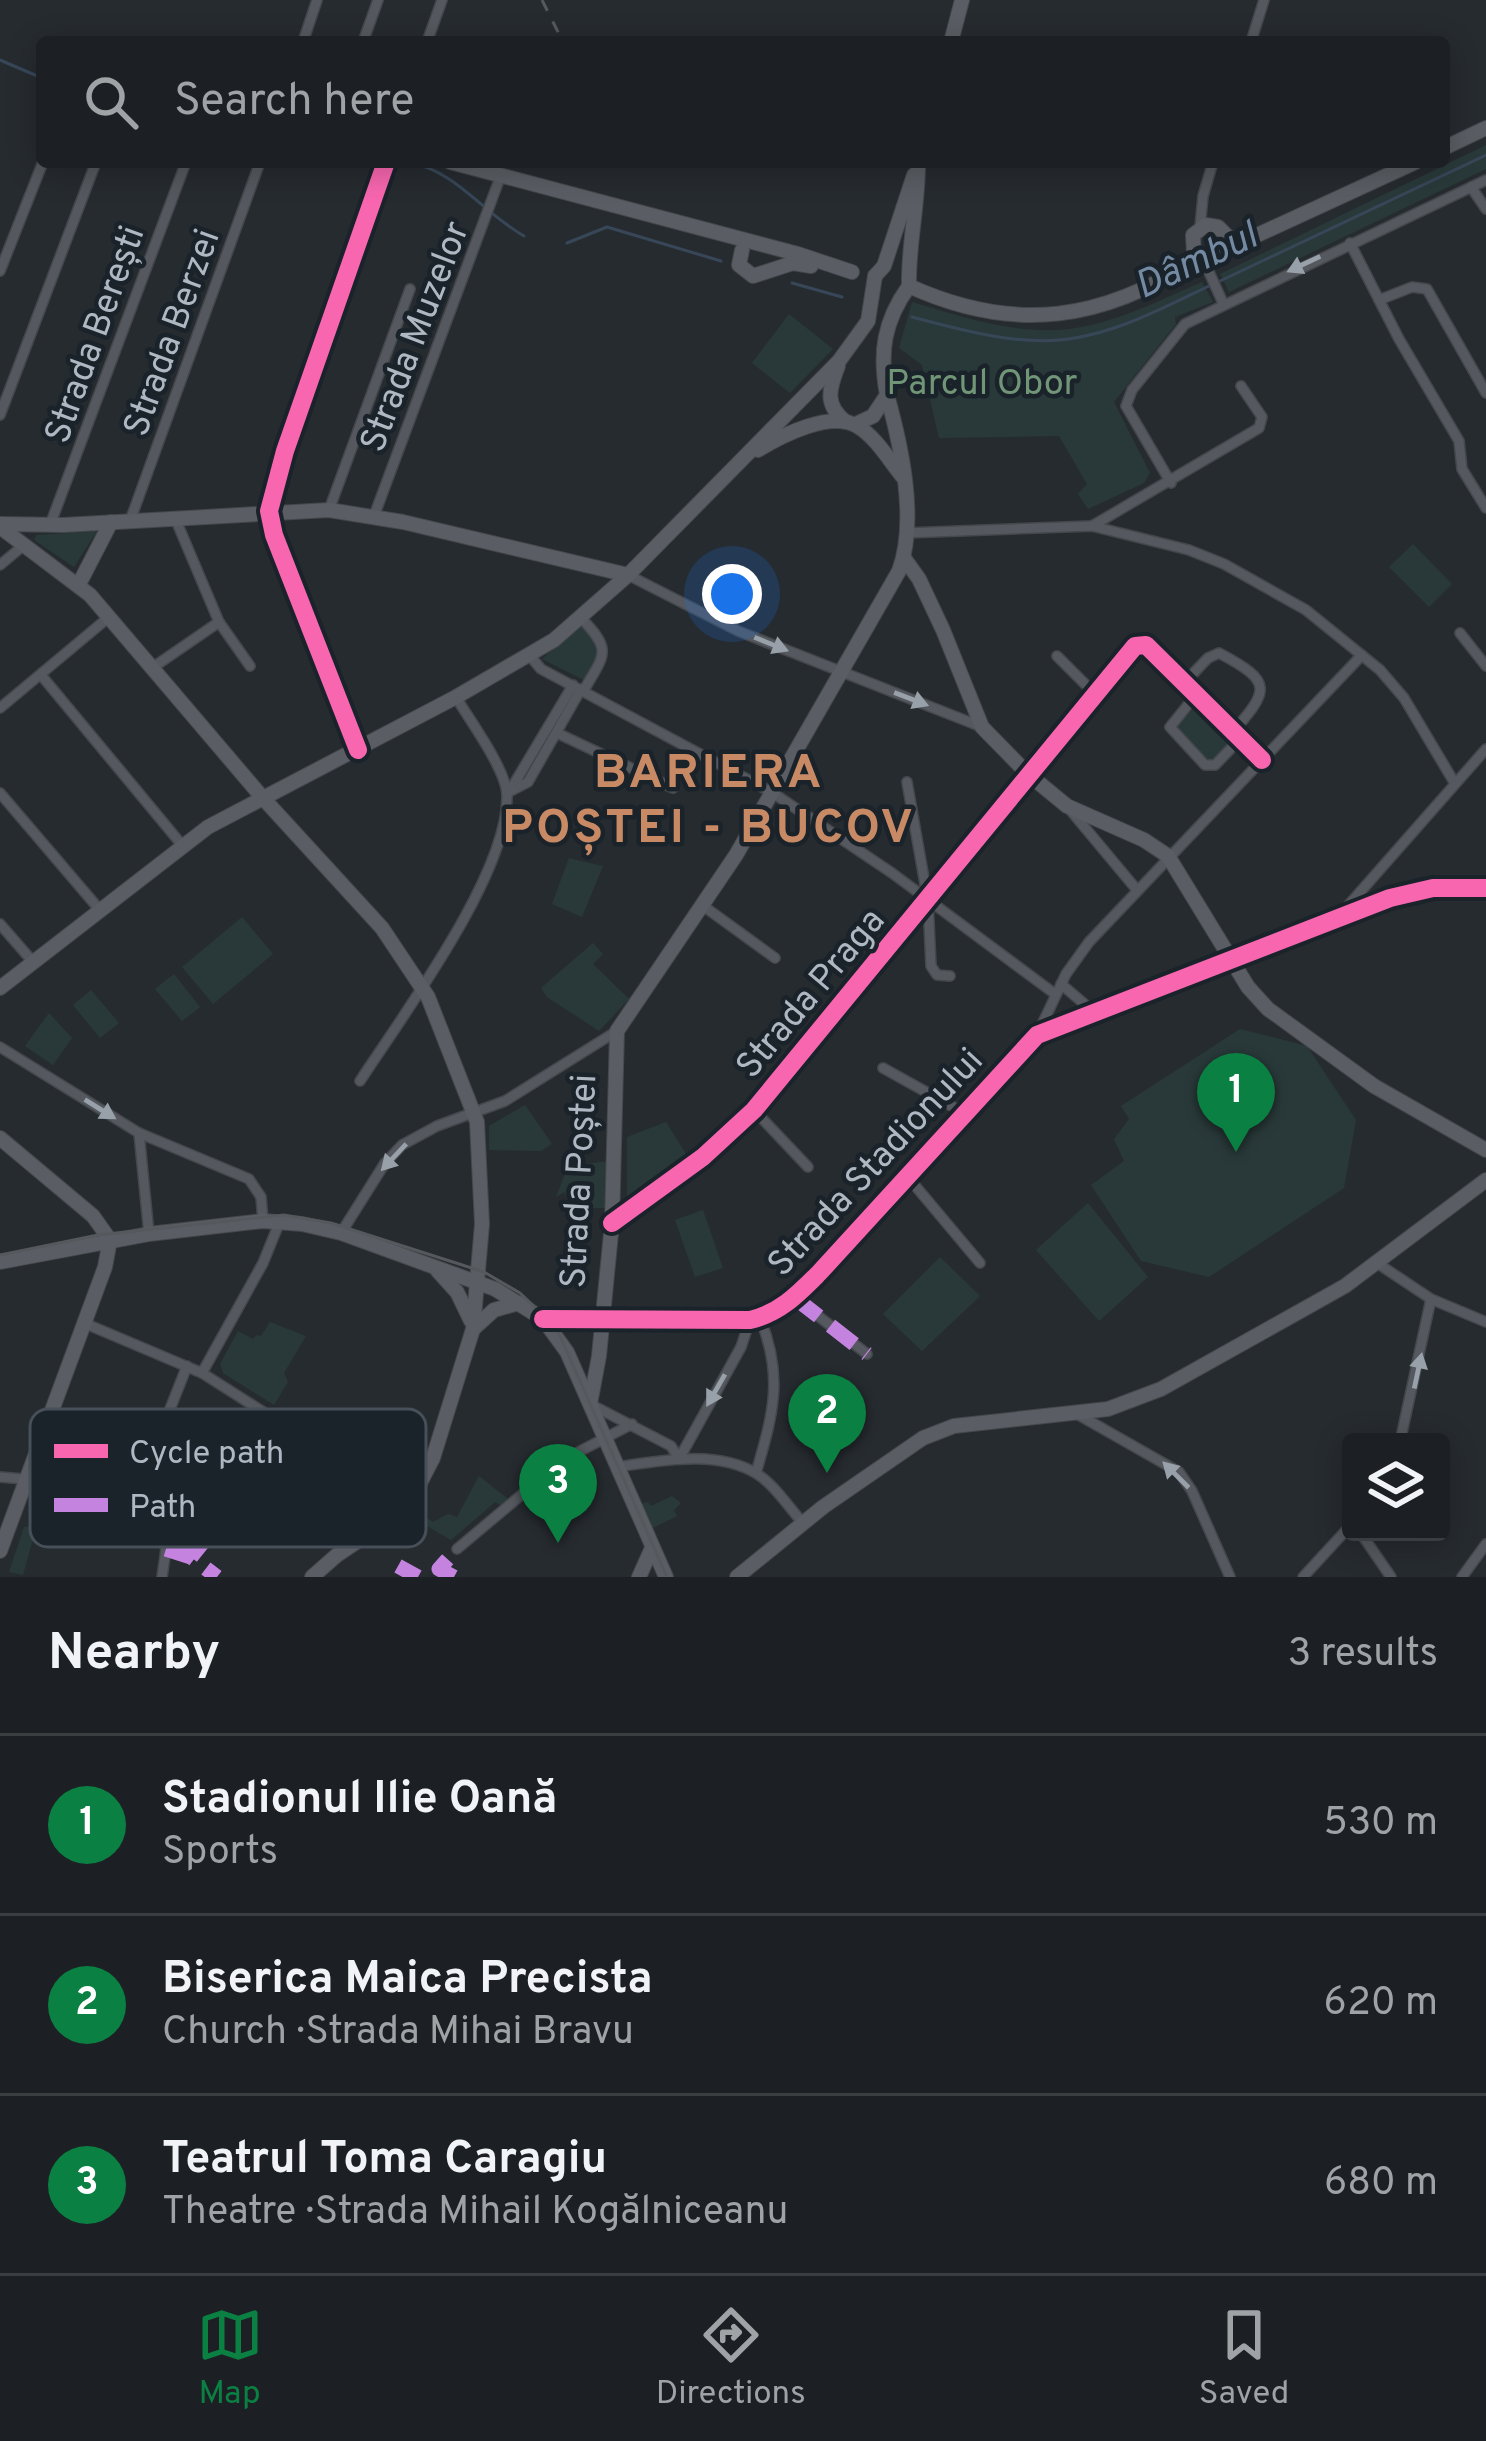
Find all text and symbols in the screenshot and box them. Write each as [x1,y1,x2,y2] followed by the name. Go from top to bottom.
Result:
[36,36,1450,168] search box
[78,69,144,135] icon: search
[174,74,414,131] text: Search here
[1128,213,1268,313] water label: Dâmbul
[352,216,482,459] street label: Strada Muzelor
[36,220,157,450] street label: Strada Berești
[115,223,233,443] street label: Strada Berzei
[1286,254,1321,274] one-way arrow
[886,362,1078,408] park label: Parcul Obor
[702,564,762,624] your location
[754,635,790,654] one-way arrow
[894,691,930,710] one-way arrow
[502,745,916,860] district label: BARIERA POȘTEI - BUCOV
[727,900,897,1089] street label: Strada Praga
[759,1040,995,1288] street label: Strada Stadionului
[1197,1053,1275,1152] pin: 1
[552,1073,610,1290] street label: Strada Poștei
[83,1098,117,1119] one-way arrow
[381,1142,408,1171] one-way arrow
[1409,1352,1428,1390] one-way arrow
[706,1373,727,1407] one-way arrow
[788,1374,866,1473] pin: 2
[30,1409,426,1547] legend
[1342,1433,1450,1541] map controls
[1342,1433,1450,1541] button: layers
[129,1434,284,1476] text: Cycle path
[519,1444,597,1543] pin: 3
[1163,1461,1191,1489] one-way arrow
[129,1488,196,1530] text: Path
[48,1623,220,1688] text: Nearby
[1288,1631,1438,1680] text: 3 results
[162,1772,557,1829] text: Stadionul Ilie Oană
[79,1800,95,1849] text: 1
[1323,1800,1438,1849] text: 530 m
[162,1829,278,1878] text: Sports
[162,1952,652,2009] text: Biserica Maica Precista
[75,1980,99,2029] text: 2
[1324,1980,1438,2029] text: 620 m
[162,2009,634,2058] text: Church · Strada Mihai Bravu
[162,2132,607,2189] text: Teatrul Toma Caragiu
[75,2160,99,2209] text: 3
[1324,2160,1438,2209] text: 680 m
[162,2189,788,2238] text: Theatre · Strada Mihail Kogălniceanu
[197,2302,263,2416] tab: Map
[656,2302,806,2416] tab: Directions
[1199,2302,1289,2416] tab: Saved

